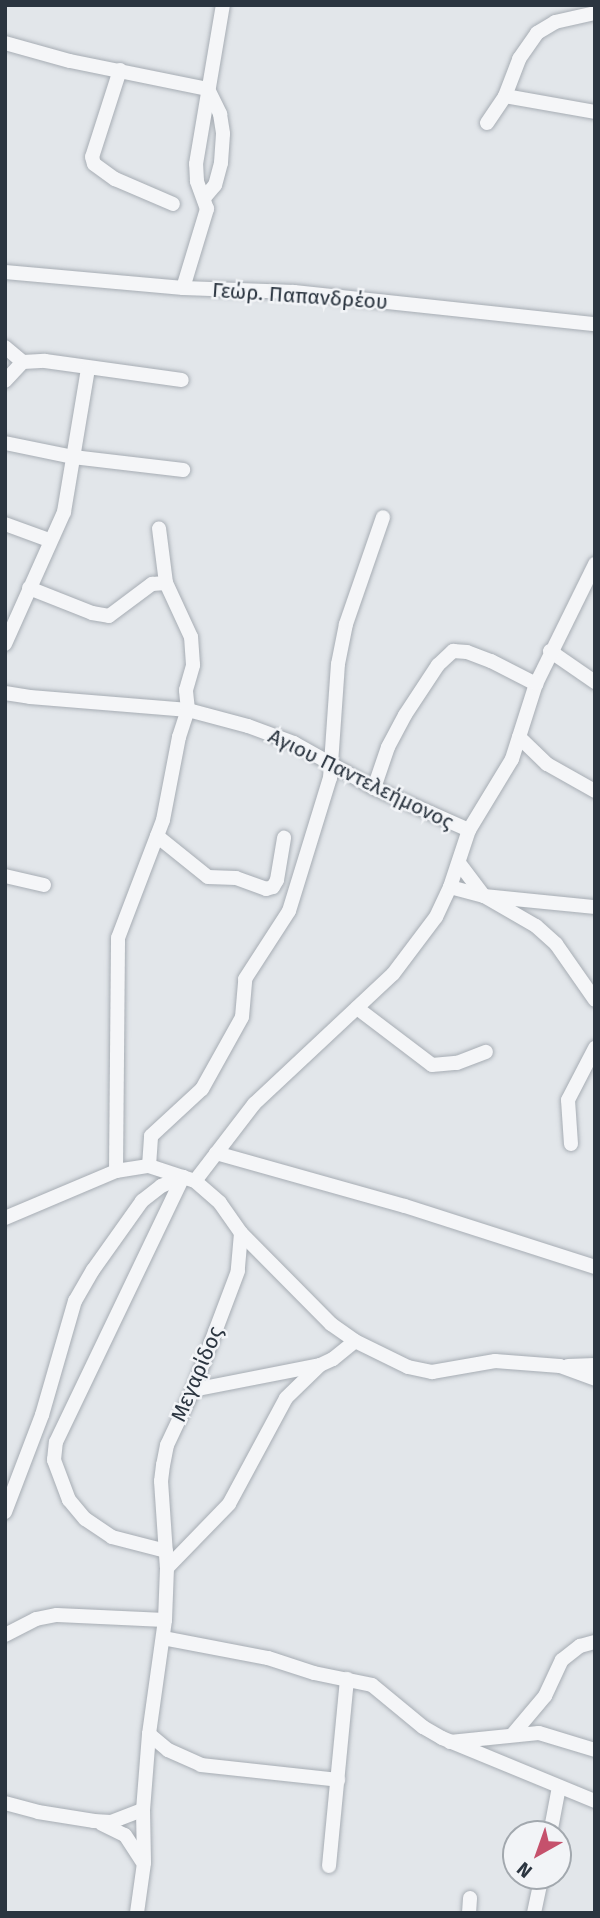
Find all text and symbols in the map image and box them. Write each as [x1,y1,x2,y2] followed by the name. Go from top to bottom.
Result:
[211,277,389,315] street label: Γεώρ. Παπανδρέου
[264,723,458,835] street label: Αγιου Παντελεήμονος
[166,1323,228,1425] street label: Μεγαρίδος
[502,1820,572,1890] north arrow
[512,1857,537,1883] text: N

